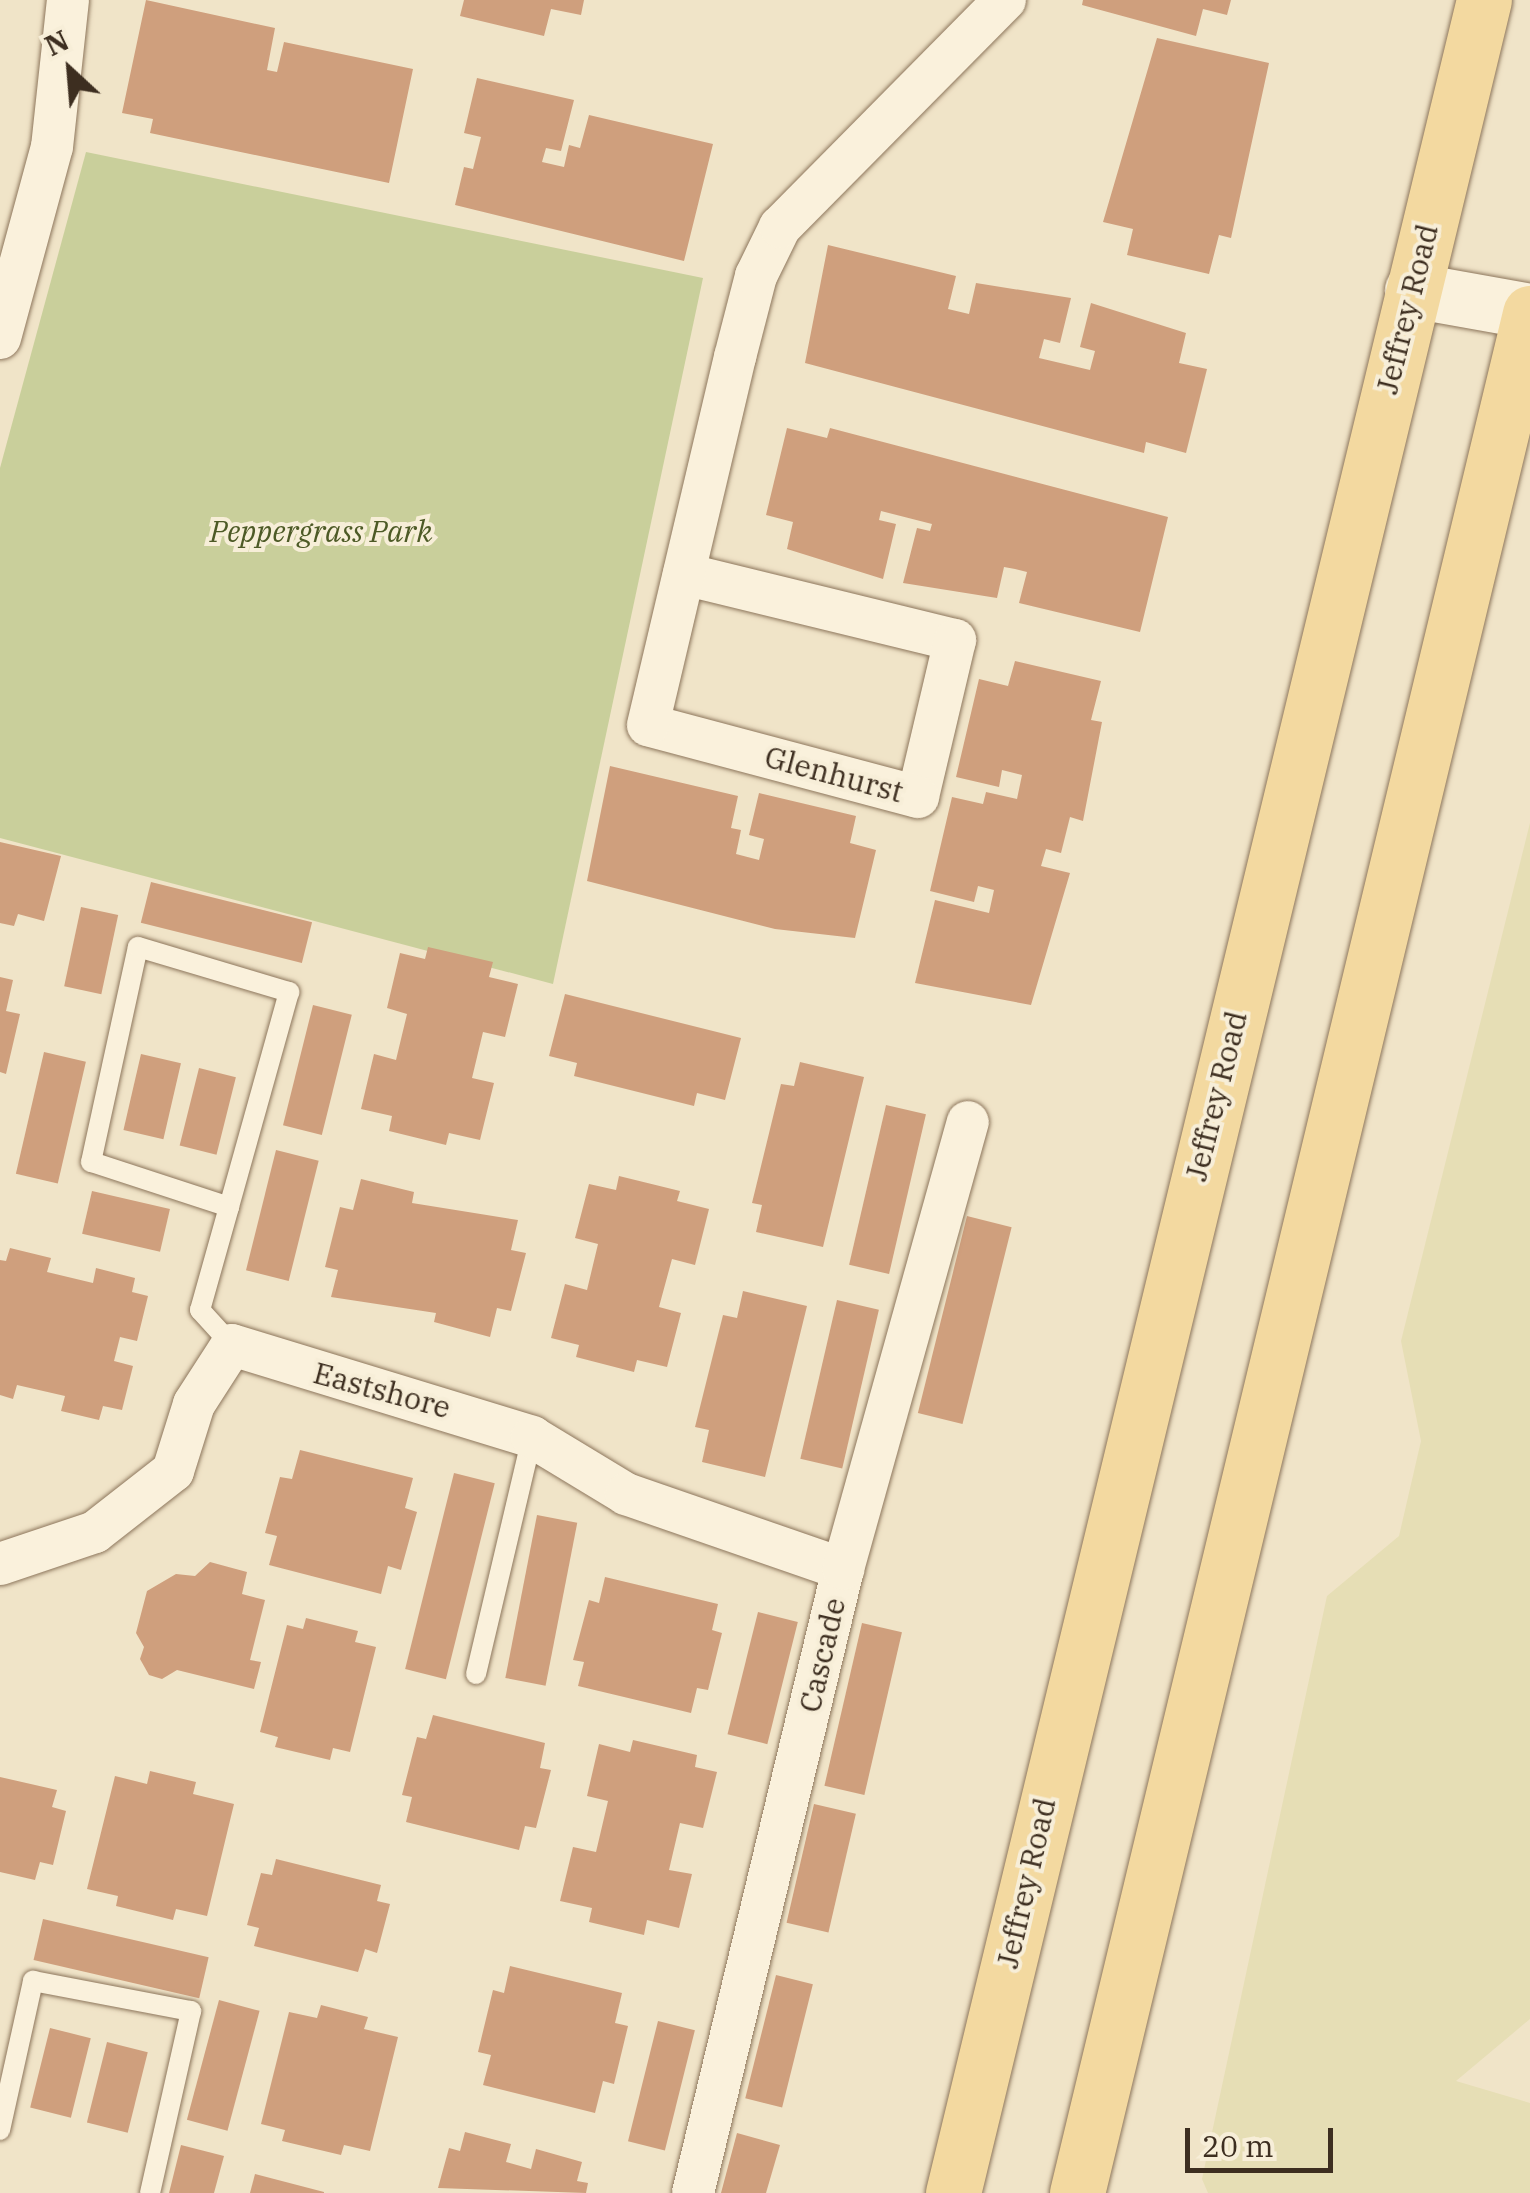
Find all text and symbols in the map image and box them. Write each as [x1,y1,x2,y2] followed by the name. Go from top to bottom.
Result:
[20,20,120,120] north arrow
[39,21,75,64] text: N
[1369,220,1445,398] street label: Jeffrey Road
[210,513,432,549] park label: Peppergrass Park
[761,738,907,810] street label: Glenhurst
[1178,1007,1254,1185] street label: Jeffrey Road
[310,1354,454,1426] street label: Eastshore
[791,1594,853,1716] street label: Cascade
[989,1794,1063,1972] street label: Jeffrey Road
[1190,2108,1338,2170] scale bar
[1202,2126,1274,2165] text: 20 m

